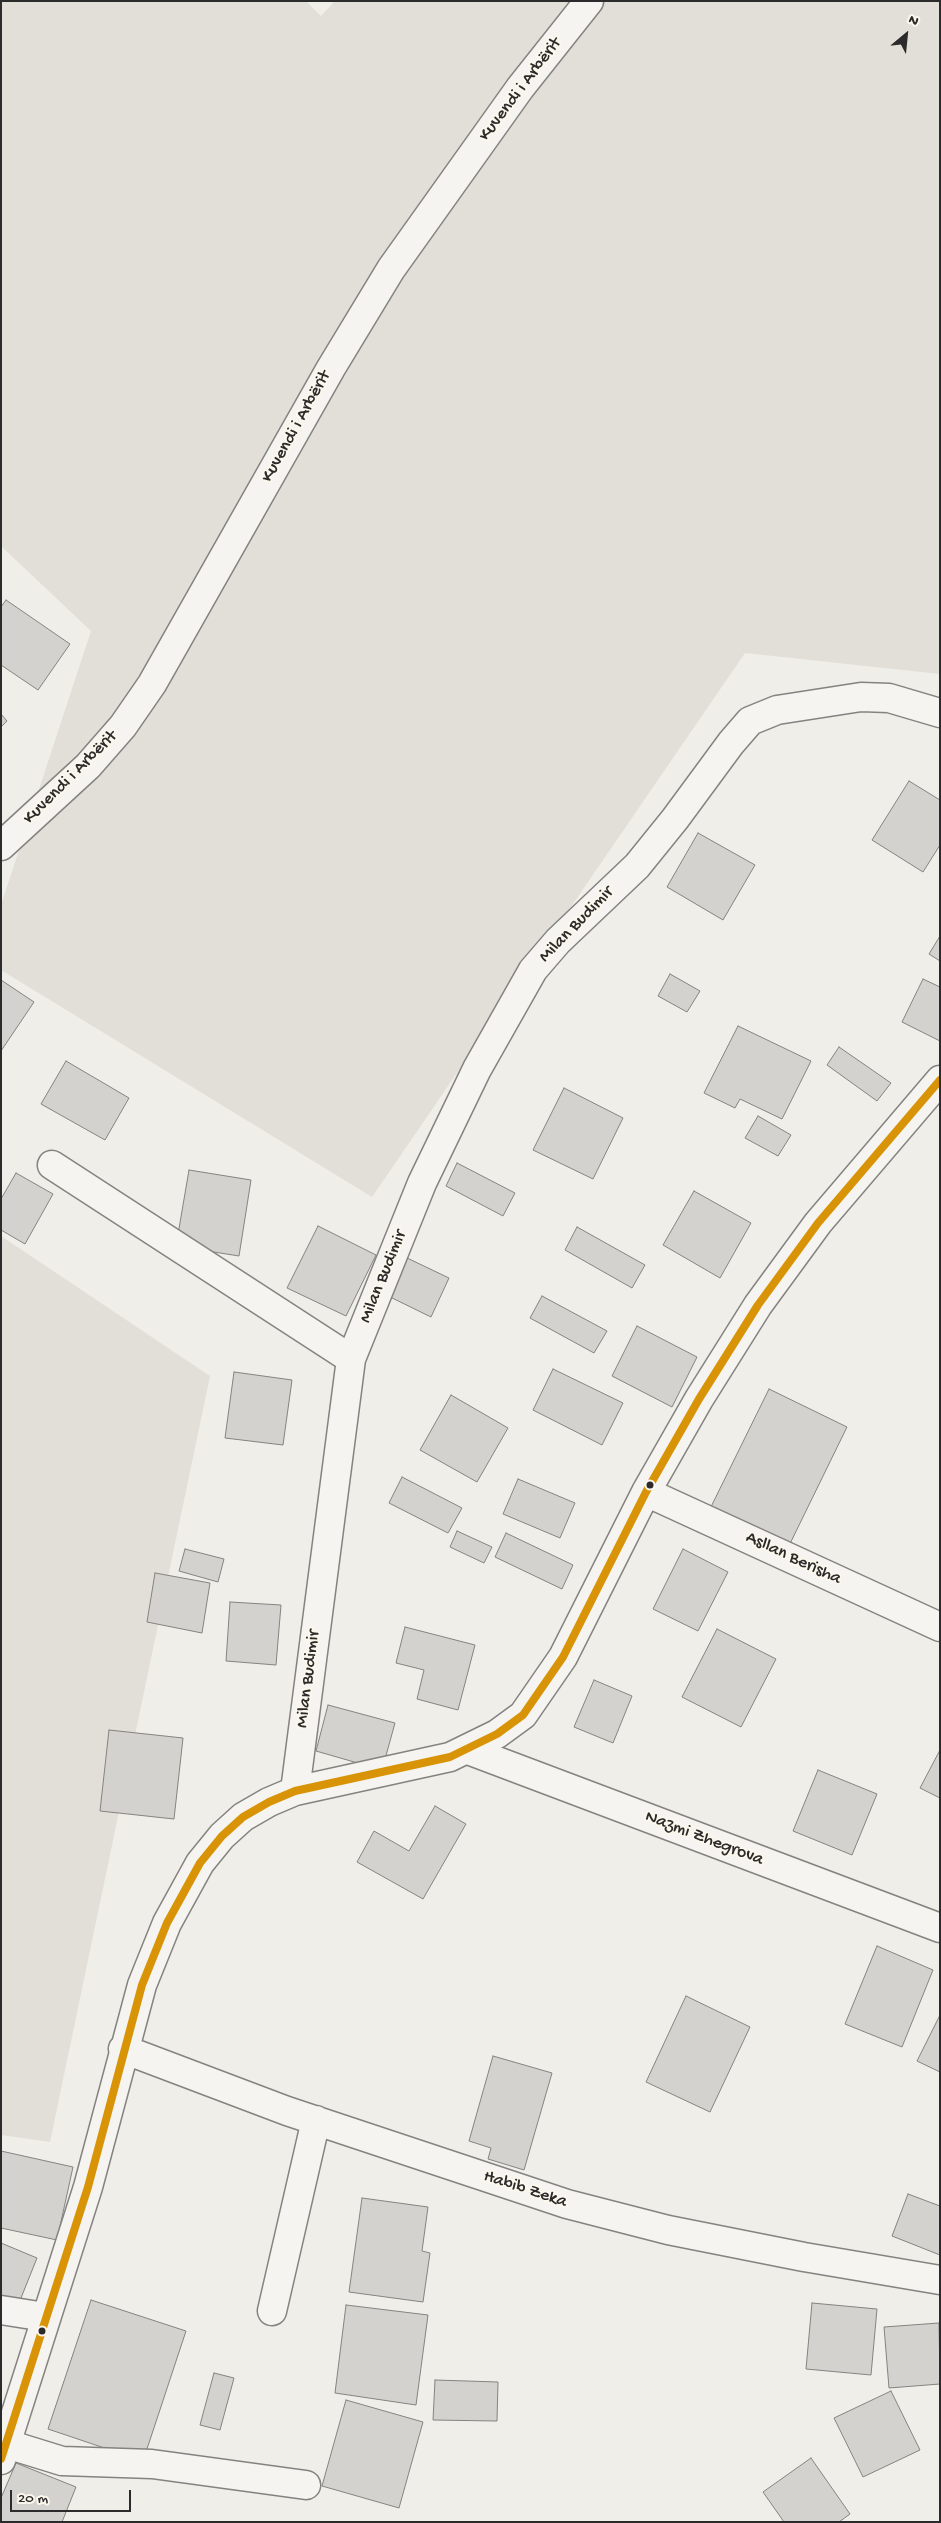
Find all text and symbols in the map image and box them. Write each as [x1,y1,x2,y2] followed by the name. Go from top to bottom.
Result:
[881,10,931,60] north arrow
[905,12,921,31] text: N
[475,34,567,146] street label: Kuvendi i Arbërit
[257,367,337,487] street label: Kuvendi i Arbërit
[19,726,123,830] street label: Kuvendi i Arbërit
[535,882,619,968] street label: Milan Budimir
[356,1227,412,1327] street label: Milan Budimir
[645,1480,655,1490] unlabelled marker
[742,1527,844,1591] street label: Asllan Berisha
[292,1629,326,1729] street label: Milan Budimir
[642,1806,766,1872] street label: Nazmi Zhegrova
[481,2166,569,2214] street label: Habib Zeka
[37,2326,47,2336] unlabelled marker
[12,2480,134,2512] scale bar
[18,2490,48,2508] text: 20 m

